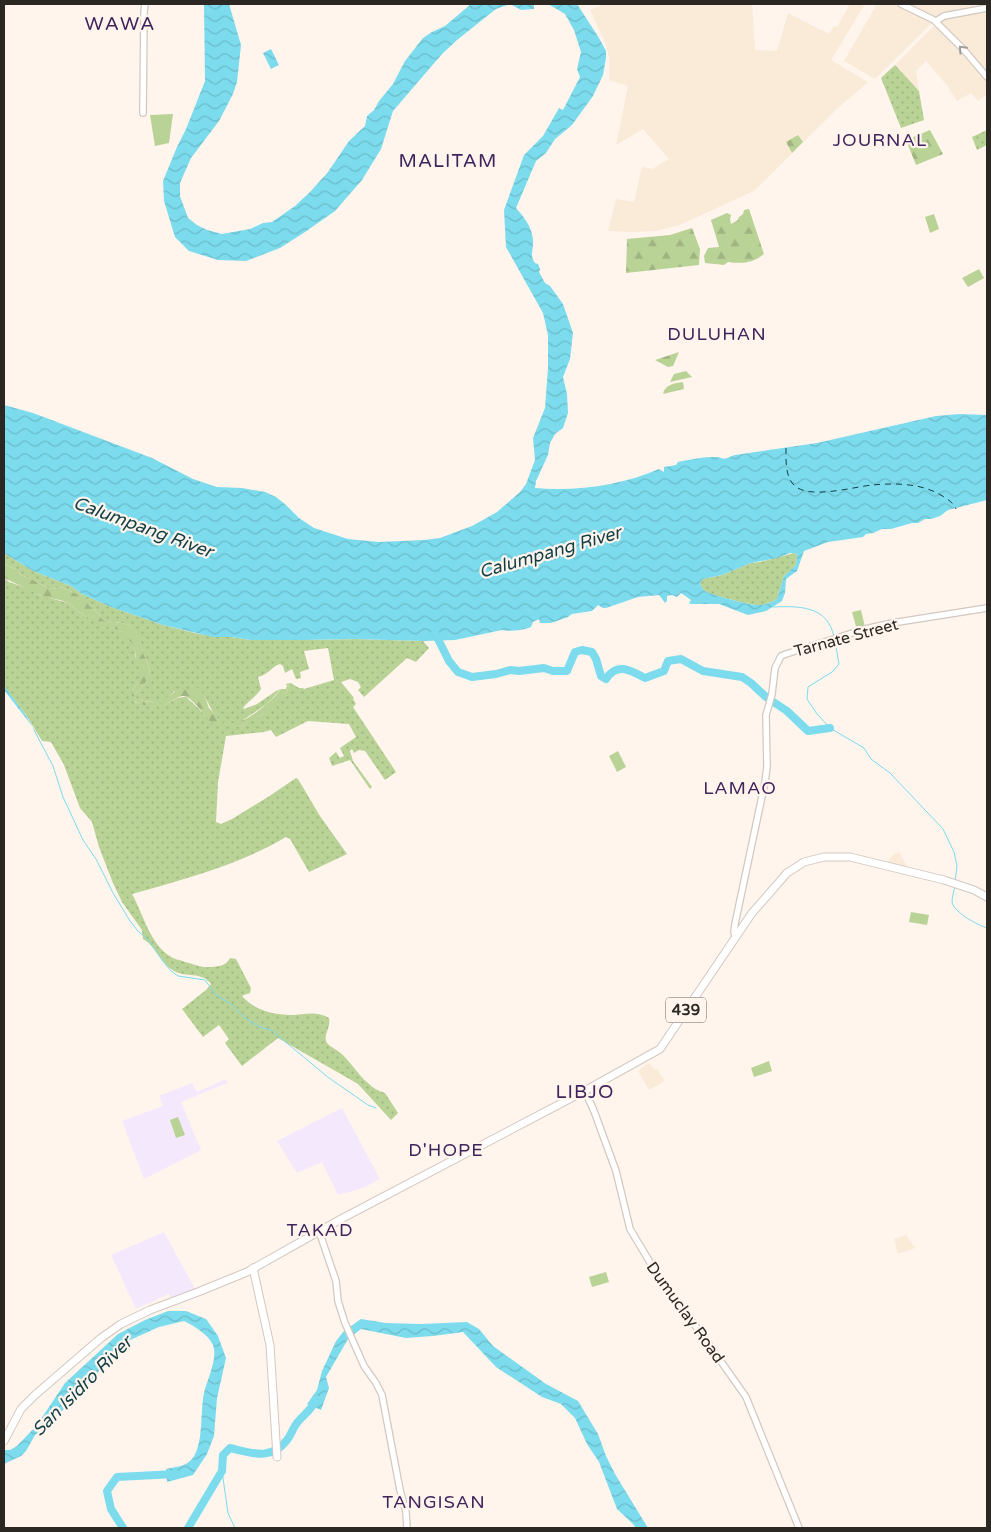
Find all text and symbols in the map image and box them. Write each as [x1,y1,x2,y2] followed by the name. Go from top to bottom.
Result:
[85,13,155,35] district label: WAWA
[959,45,968,54] one-way arrow
[833,129,927,151] district label: JOURNAL
[399,150,497,172] district label: MALITAM
[667,323,767,345] district label: DULUHAN
[70,492,218,563] water label: Calumpang River
[476,521,626,583] water label: Calumpang River
[792,614,901,661] street label: Tarnate Street
[703,777,777,799] district label: LAMAO
[666,998,706,1022] road number: 439
[556,1081,614,1103] district label: LIBJO
[408,1139,484,1161] district label: D'HOPE
[287,1219,353,1241] district label: TAKAD
[642,1258,729,1367] street label: Dumuclay Road
[27,1330,138,1441] water label: San Isidro River
[382,1491,486,1513] district label: TANGISAN

